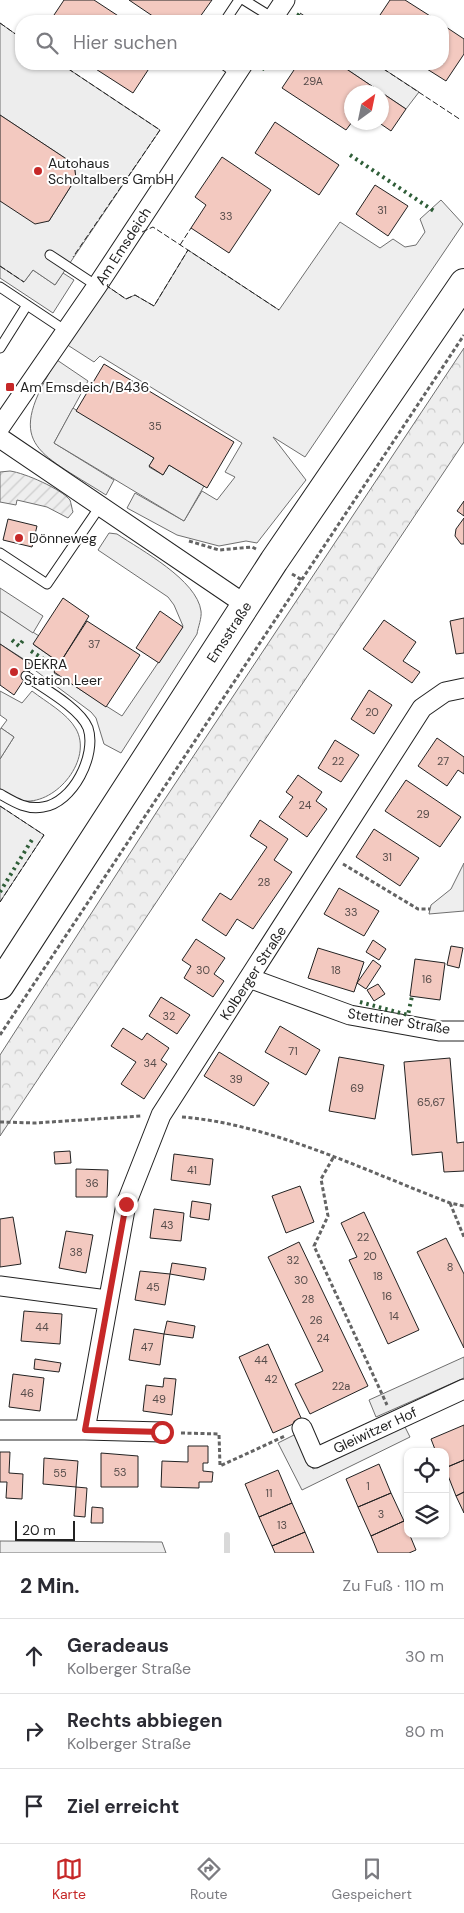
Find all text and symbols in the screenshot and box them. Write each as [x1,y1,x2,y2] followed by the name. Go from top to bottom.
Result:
[15,15,449,70] search box
[33,29,61,57] icon: search
[73,30,177,55] text: Hier suchen
[303,74,323,88] house number: 29A
[344,85,389,130] north arrow
[48,154,174,188] place label: Autohaus Scholtalbers GmbH
[32,165,44,177] marker: Autohaus Scholtalbers GmbH
[377,203,387,217] house number: 31
[91,204,155,288] street label: Am Emsdeich
[219,209,233,223] house number: 33
[20,378,149,396] place label: Am Emsdeich/B436
[4,381,16,393] marker: Am Emsdeich/B436
[148,419,162,433] house number: 35
[29,529,97,547] place label: Dönneweg
[13,532,25,544] marker: Dönneweg
[203,598,255,666] street label: Emsstraße
[88,637,100,651] house number: 37
[24,655,102,689] place label: DEKRA Station Leer
[8,666,20,678] marker: DEKRA Station Leer
[365,705,379,719] house number: 20
[332,754,344,768] house number: 22
[437,754,449,768] house number: 27
[299,798,312,812] house number: 24
[416,807,430,821] house number: 29
[382,850,392,864] house number: 31
[258,875,270,889] house number: 28
[344,905,358,919] house number: 33
[216,922,290,1023] street label: Kolberger Straße
[196,963,210,977] house number: 30
[331,963,341,977] house number: 18
[422,972,432,986] house number: 16
[346,1004,452,1038] street label: Stettiner Straße
[163,1009,175,1023] house number: 32
[288,1044,298,1058] house number: 71
[143,1056,157,1070] house number: 34
[229,1072,243,1086] house number: 39
[350,1081,364,1095] house number: 69
[417,1095,445,1109] house number: 65,67
[187,1163,197,1177] house number: 41
[85,1176,99,1190] house number: 36
[115,1193,138,1216] route end
[160,1218,174,1232] house number: 43
[357,1230,369,1244] house number: 22
[69,1245,83,1259] house number: 38
[363,1249,377,1263] house number: 20
[287,1253,299,1267] house number: 32
[447,1260,453,1274] house number: 8
[373,1269,383,1283] house number: 18
[294,1273,308,1287] house number: 30
[146,1280,160,1294] house number: 45
[382,1289,392,1303] house number: 16
[302,1292,314,1306] house number: 28
[389,1309,399,1323] house number: 14
[309,1313,323,1327] house number: 26
[35,1320,49,1334] house number: 44
[317,1331,330,1345] house number: 24
[141,1340,153,1354] house number: 47
[254,1353,268,1367] house number: 44
[264,1372,278,1386] house number: 42
[332,1379,350,1393] house number: 22a
[20,1386,34,1400] house number: 46
[152,1392,166,1406] house number: 49
[330,1403,420,1457] street label: Gleiwitzer Hof
[151,1421,174,1444] route start
[404,1448,449,1538] map controls
[404,1448,449,1493] button: locate
[113,1465,127,1479] house number: 53
[53,1466,67,1480] house number: 55
[366,1479,370,1493] house number: 1
[266,1486,272,1500] house number: 11
[404,1493,449,1538] button: layers
[378,1507,384,1521] house number: 3
[15,1518,75,1541] scale bar
[277,1518,287,1532] house number: 13
[22,1521,56,1539] text: 20 m
[20,1572,80,1600] text: 2 Min.
[343,1575,444,1596] text: Zu Fuß · 110 m
[67,1633,169,1658] text: Geradeaus
[20,1642,48,1670] icon: ahead
[405,1646,444,1667] text: 30 m
[67,1658,191,1679] text: Kolberger Straße
[67,1708,222,1733] text: Rechts abbiegen
[20,1717,48,1745] icon: right
[405,1721,444,1742] text: 80 m
[67,1733,191,1754] text: Kolberger Straße
[20,1792,48,1820] icon: arrive
[67,1794,179,1819] text: Ziel erreicht
[52,1855,86,1903] tab: Karte
[190,1855,228,1903] tab: Route
[332,1855,412,1903] tab: Gespeichert

